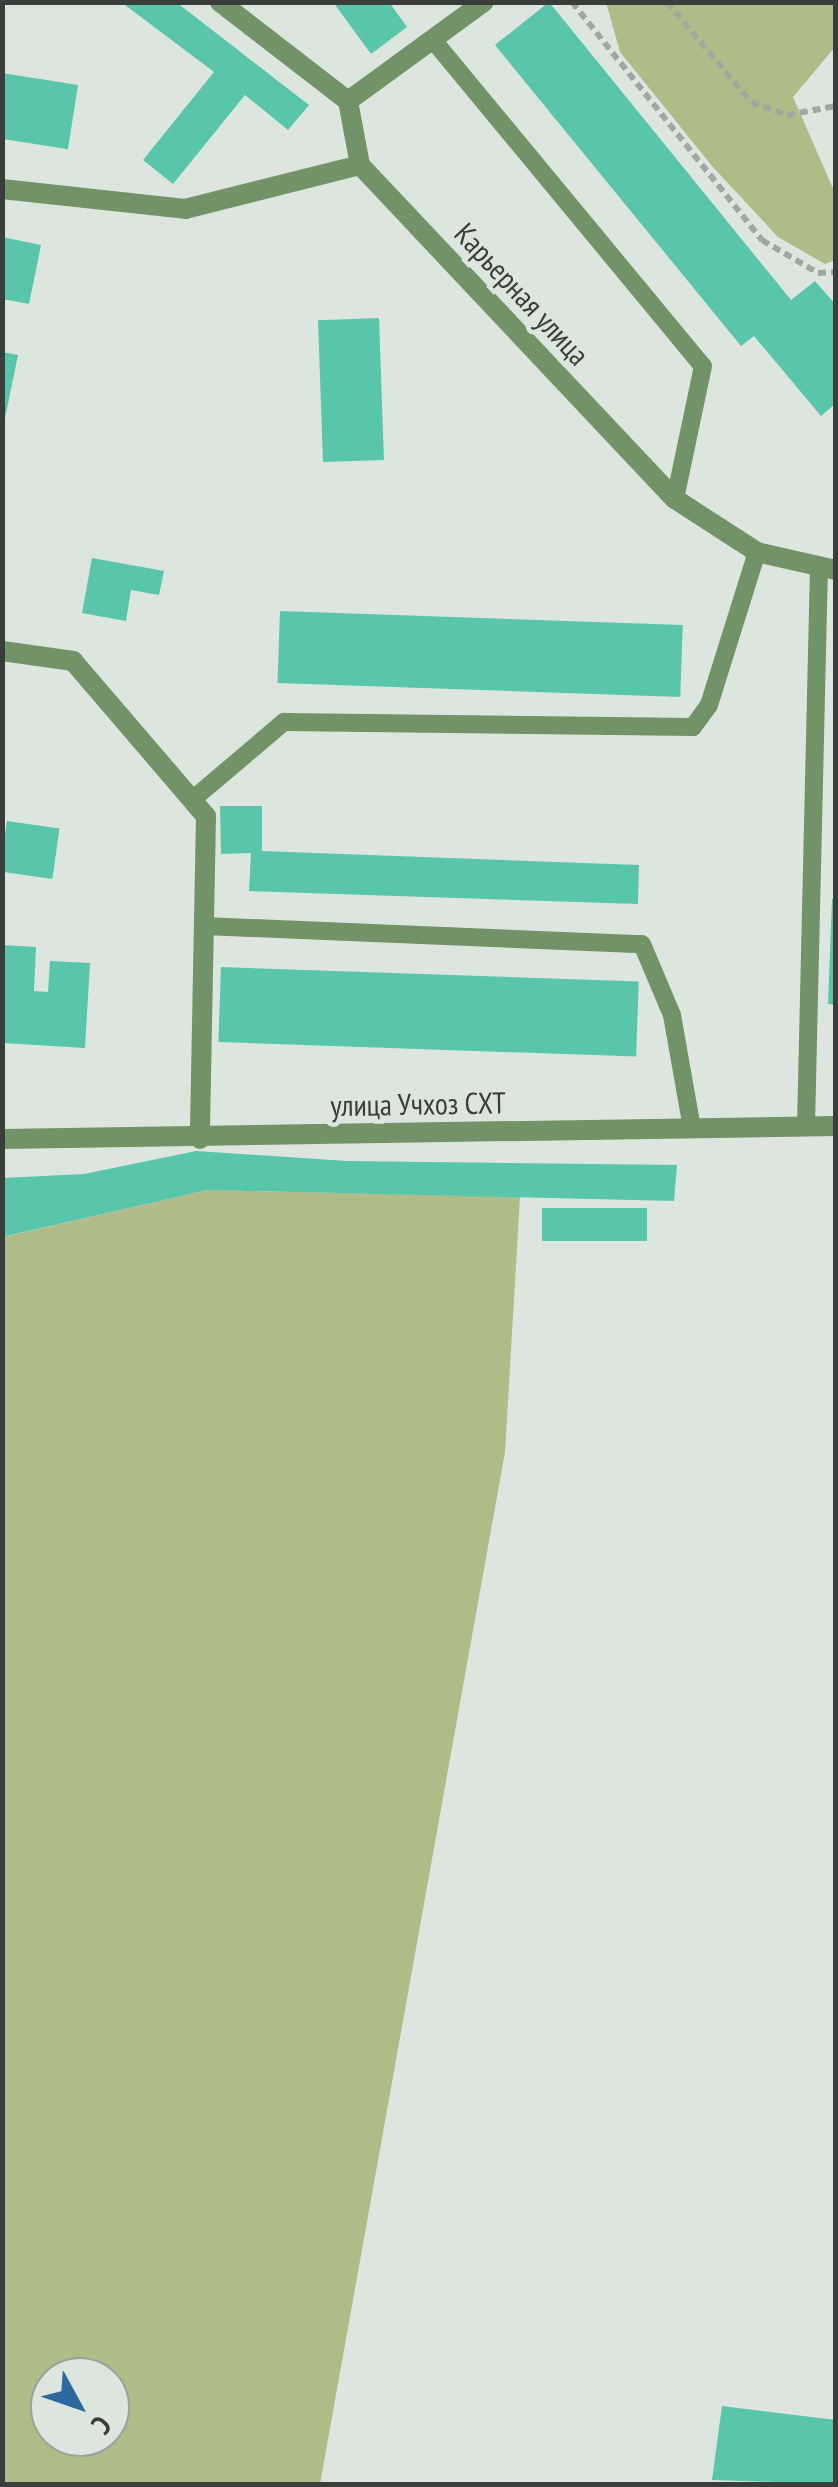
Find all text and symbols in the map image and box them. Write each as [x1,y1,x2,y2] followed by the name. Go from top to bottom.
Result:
[447,216,597,372] street label: Карьерная улица
[330,1084,506,1124] street label: улица Учхоз СХТ
[30,2357,130,2457] north arrow
[84,2409,120,2442] text: С

